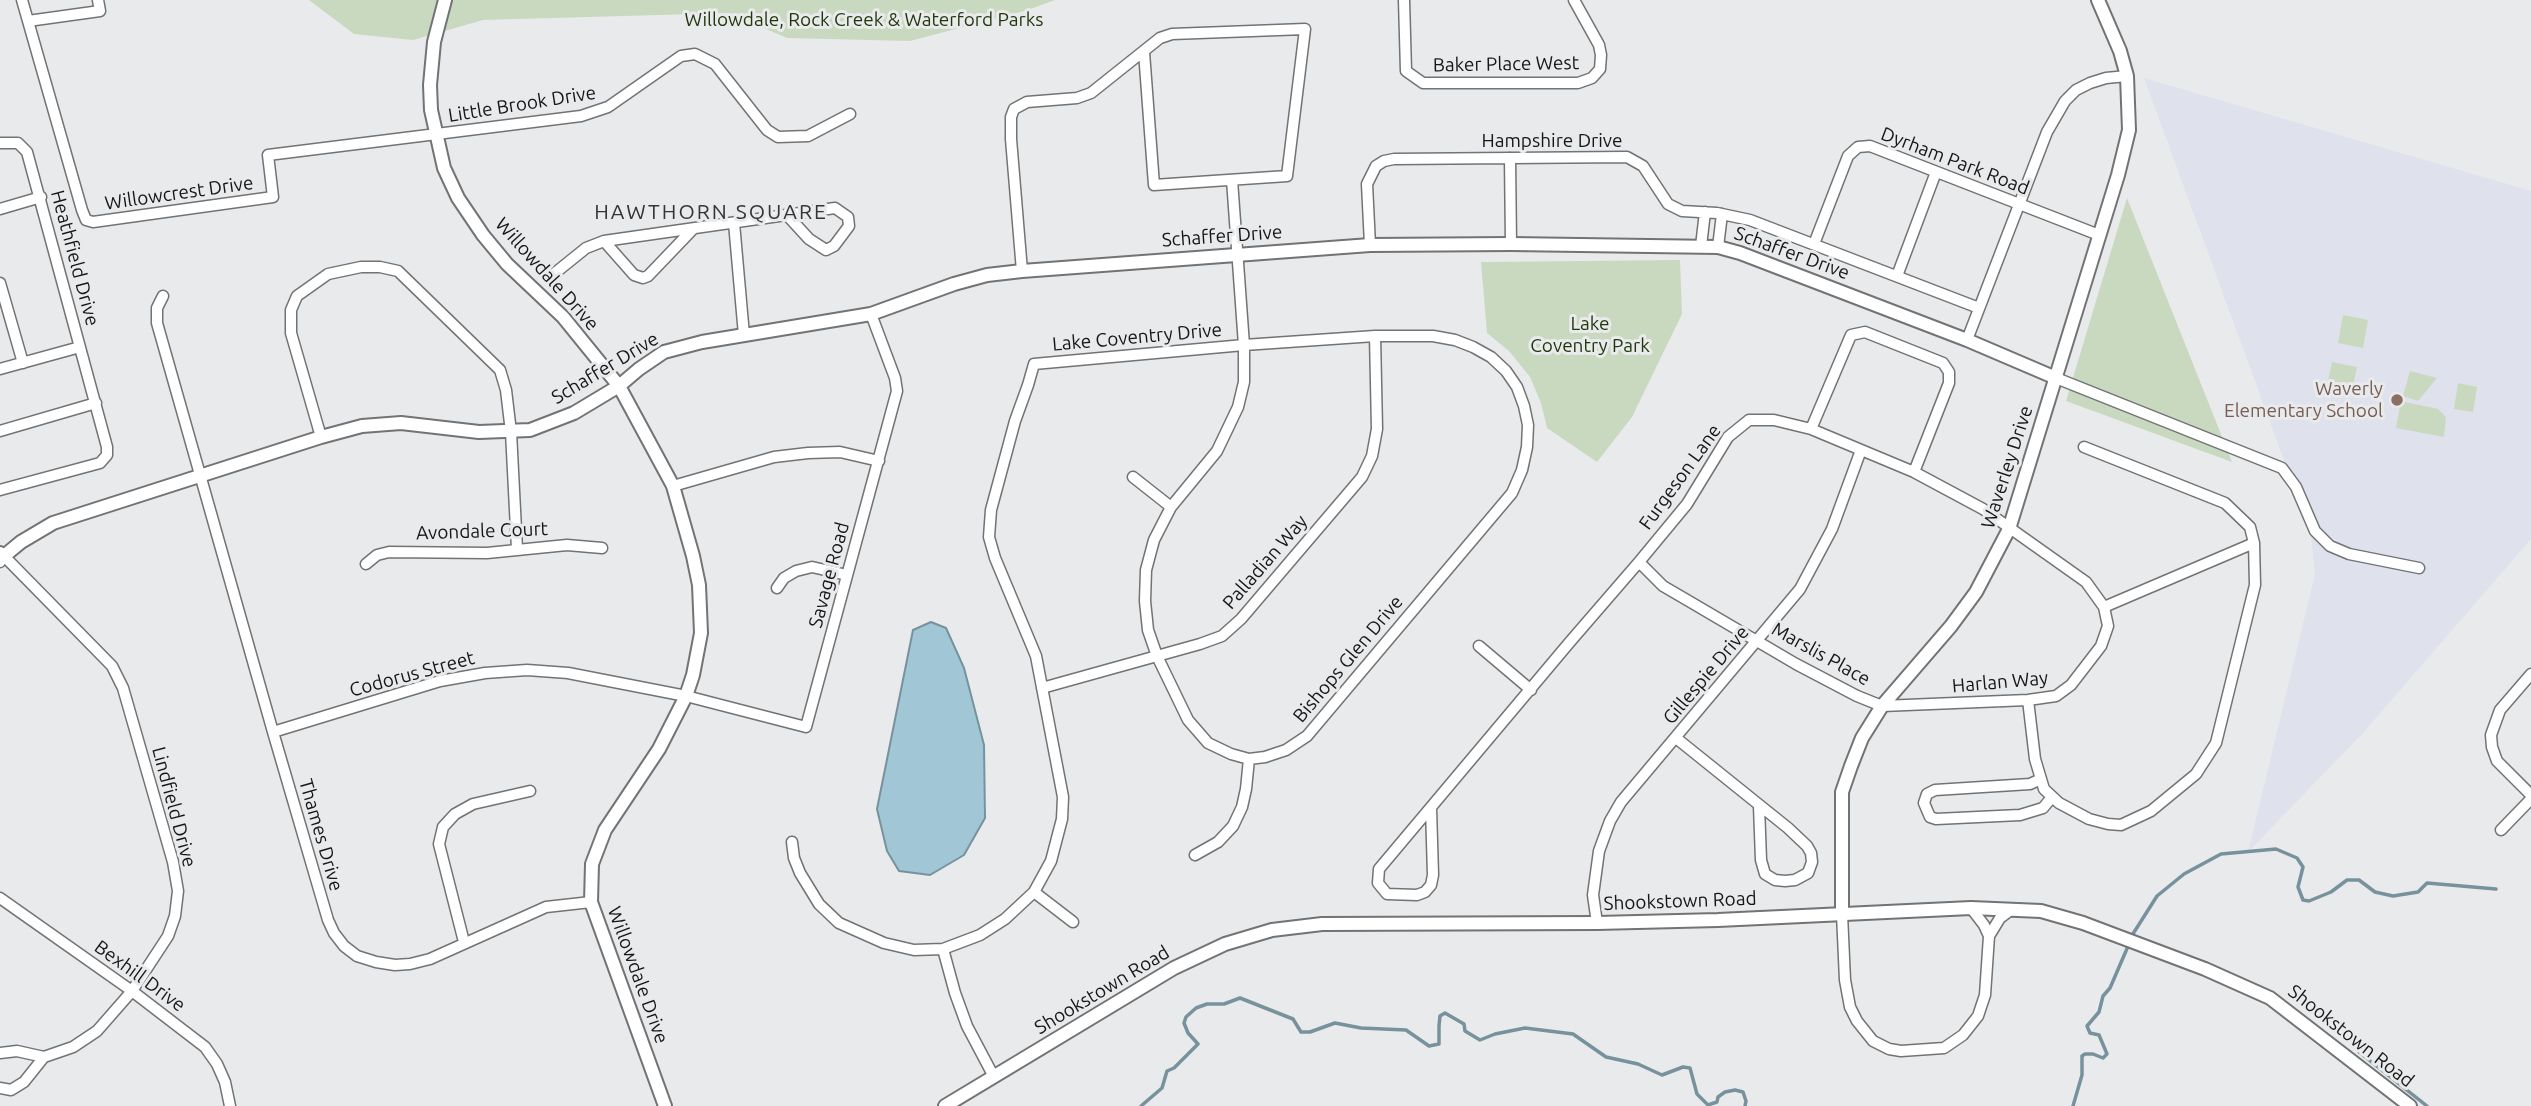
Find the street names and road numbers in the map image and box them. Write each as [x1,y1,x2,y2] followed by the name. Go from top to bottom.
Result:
[1433,51,1579,77] street label: Baker Place West
[446,81,598,127] street label: Little Brook Drive
[1878,122,2032,200] street label: Dyrham Park Road
[1481,130,1623,152] street label: Hampshire Drive
[103,171,255,215] street label: Willowcrest Drive
[46,188,104,328] street label: Heathfield Drive
[490,213,604,335] street label: Willowdale Drive
[1161,220,1283,252] street label: Schaffer Drive
[1731,222,1853,284] street label: Schaffer Drive
[1051,318,1223,356] street label: Lake Coventry Drive
[547,327,663,409] street label: Schaffer Drive
[1976,403,2038,531] street label: Waverley Drive
[1634,420,1726,534] street label: Furgeson Lane
[1218,510,1312,614] street label: Palladian Way
[416,517,548,545] street label: Avondale Court
[804,520,854,630] street label: Savage Road
[1288,591,1408,727] street label: Bishops Glen Drive
[1768,618,1874,690] street label: Marslis Place
[1658,621,1754,729] street label: Gillespie Drive
[347,646,477,702] street label: Codorus Street
[1951,666,2049,698] street label: Harlan Way
[147,744,201,870] street label: Lindfield Drive
[294,776,348,894] street label: Thames Drive
[1603,887,1757,915] street label: Shookstown Road
[603,903,673,1047] street label: Willowdale Drive
[90,935,190,1017] street label: Bexhill Drive
[1030,941,1174,1039] street label: Shookstown Road
[2284,980,2418,1092] street label: Shookstown Road

